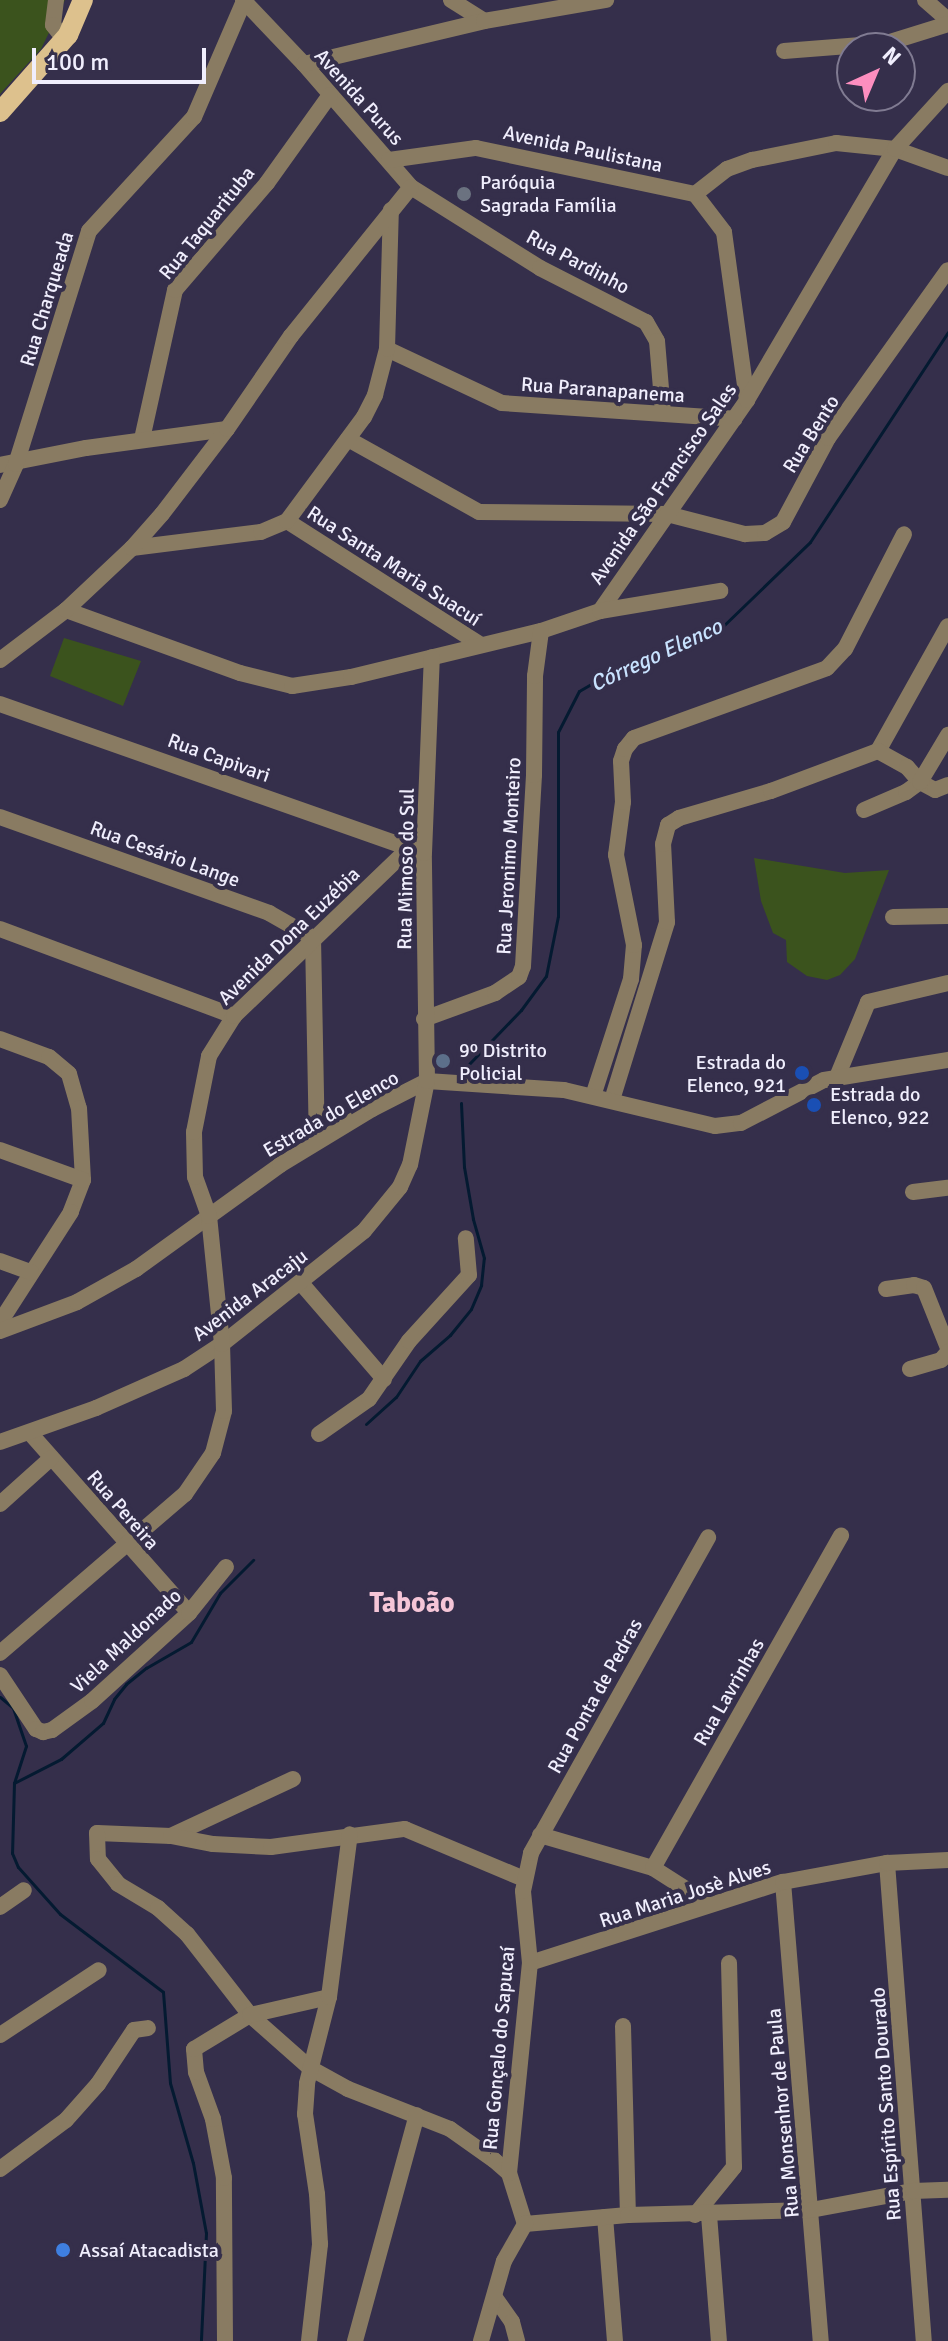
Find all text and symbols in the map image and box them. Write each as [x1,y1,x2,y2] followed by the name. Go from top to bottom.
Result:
[36,32,210,82] scale bar
[836,32,916,112] north arrow
[877,41,907,71] text: N
[310,44,408,150] street label: Avenida Purus
[46,47,109,77] text: 100 m
[501,120,665,178] street label: Avenida Paulistana
[154,162,260,284] street label: Rua Taquarituba
[480,170,617,217] place label: Paróquia Sagrada Família
[455,185,473,203] marker: Paróquia Sagrada Família
[522,225,634,299] street label: Rua Pardinho
[15,229,79,369] street label: Rua Charqueada
[520,372,686,408] street label: Rua Paranapanema
[584,379,742,589] street label: Avenida São Francisco Sales
[778,391,844,477] street label: Rua Bento
[303,501,485,631] street label: Rua Santa Maria Suacuí
[586,613,726,697] water label: Córrego Elenco
[164,728,274,788] street label: Rua Capivari
[492,757,526,955] street label: Rua Jeronimo Monteiro
[393,788,419,950] street label: Rua Mimoso do Sul
[87,816,243,892] street label: Rua Cesário Lange
[213,862,365,1010] street label: Avenida Dona Euzébia
[459,1038,547,1085] place label: 9º Distrito Policial
[686,1050,786,1097] place label: Estrada do Elenco, 921
[434,1052,452,1070] marker: 9º Distrito Policial
[793,1064,811,1082] marker: Estrada do Elenco, 921
[259,1065,403,1163] street label: Estrada do Elenco
[830,1082,930,1129] place label: Estrada do Elenco, 922
[805,1096,823,1114] marker: Estrada do Elenco, 922
[188,1244,312,1346] street label: Avenida Aracaju
[82,1465,164,1555] street label: Rua Pereira
[66,1584,186,1698] street label: Viela Maldonado
[369,1586,455,1620] district label: Taboão
[543,1614,647,1778] street label: Rua Ponta de Pedras
[689,1634,769,1750] street label: Rua Lavrinhas
[596,1855,774,1933] street label: Rua Maria Josè Alves
[478,1945,520,2151] street label: Rua Gonçalo do Sapucaí
[866,1986,906,2222] street label: Rua Espírito Santo Dourado
[762,2007,804,2219] street label: Rua Monsenhor de Paula
[79,2238,219,2262] place label: Assaí Atacadista
[54,2241,72,2259] marker: Assaí Atacadista

